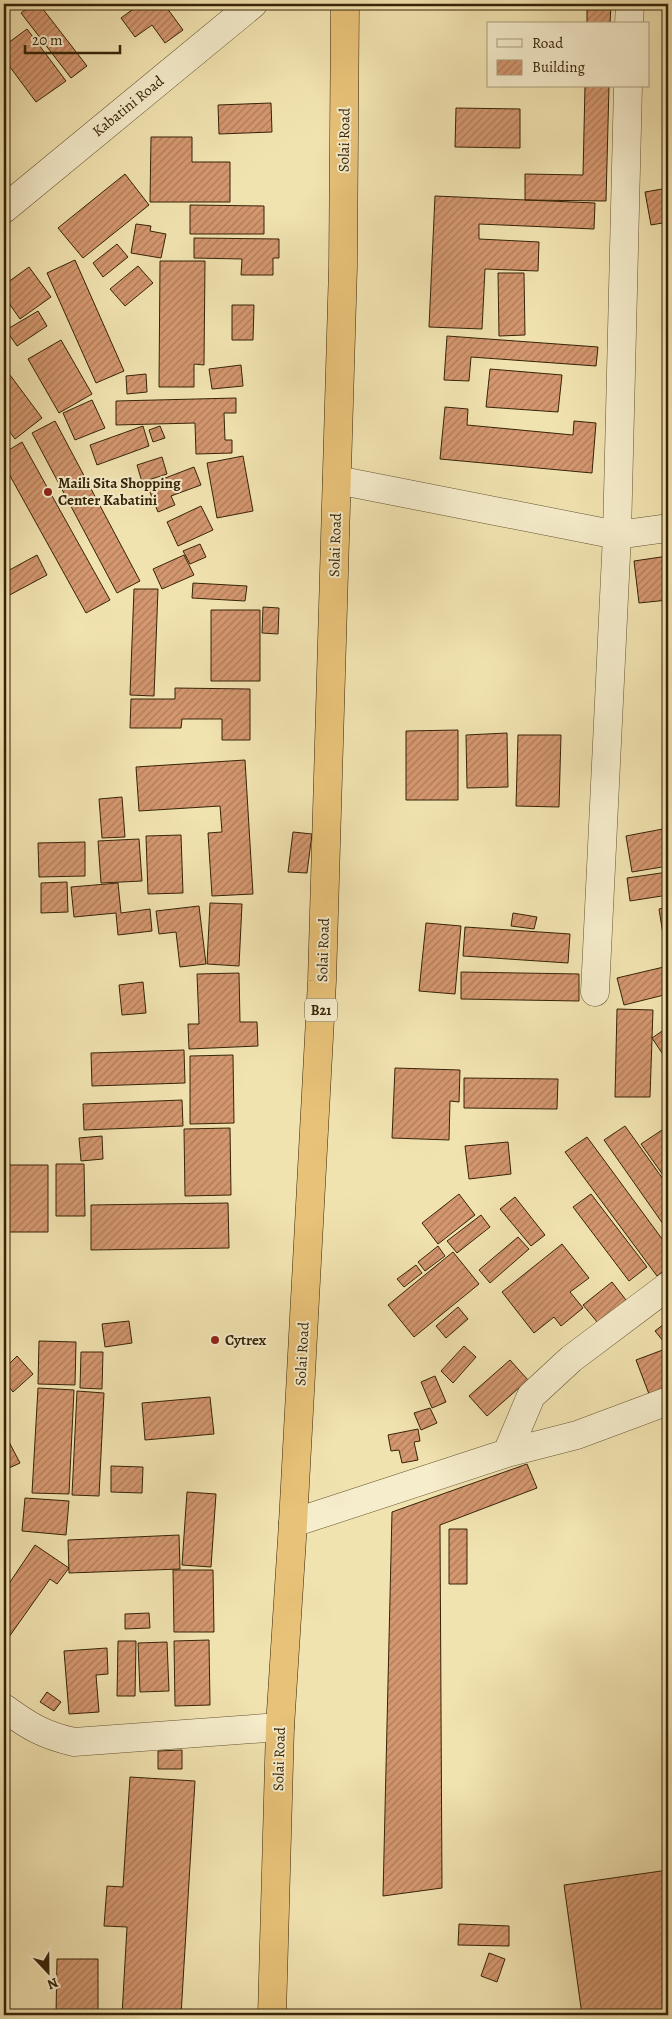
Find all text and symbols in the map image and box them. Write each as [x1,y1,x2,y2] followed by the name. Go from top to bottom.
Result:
[25,22,120,54] scale bar
[487,22,650,88] legend
[32,30,63,50] text: 20 m
[532,33,564,53] text: Road
[532,57,585,77] text: Building
[88,70,169,141] street label: Kabatini Road
[333,107,355,172] street label: Solai Road
[58,473,181,510] place label: Maili Sita Shopping Center Kabatini
[42,486,54,498] marker: Maili Sita Shopping Center Kabatini
[324,512,346,577] street label: Solai Road
[312,917,334,982] street label: Solai Road
[305,998,337,1022] road number: B21
[290,1320,314,1387] street label: Solai Road
[225,1330,267,1350] place label: Cytrex
[209,1334,221,1346] marker: Cytrex
[268,1726,290,1791] street label: Solai Road
[22,1946,72,1996] north arrow
[44,1973,61,1994] text: N

